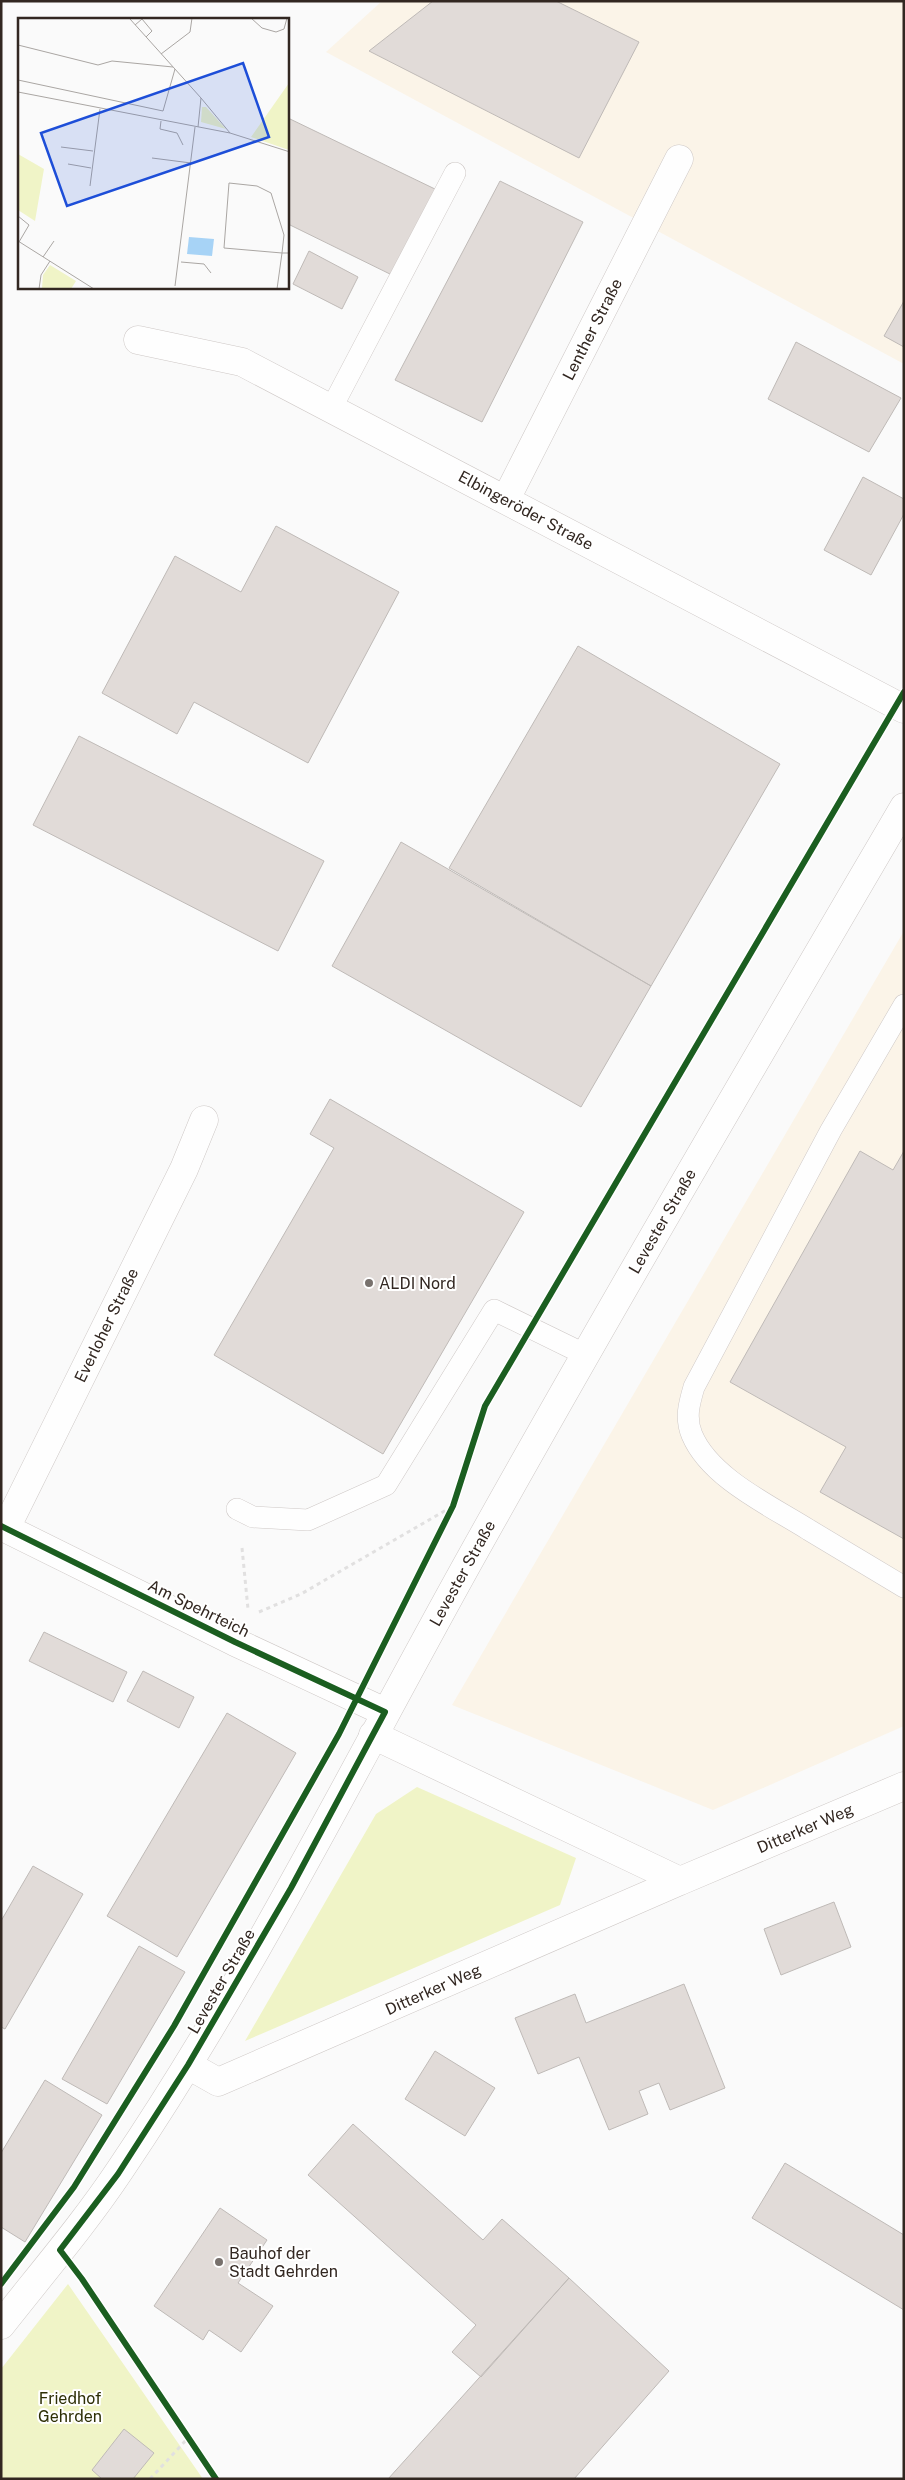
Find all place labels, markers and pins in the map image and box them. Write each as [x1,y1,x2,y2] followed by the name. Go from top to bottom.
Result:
[379,1274,456,1293] place label: ALDI Nord
[363,1277,375,1289] marker: ALDI Nord
[229,2244,338,2281] place label: Bauhof der Stadt Gehrden
[213,2256,225,2268] marker: Bauhof der Stadt Gehrden

